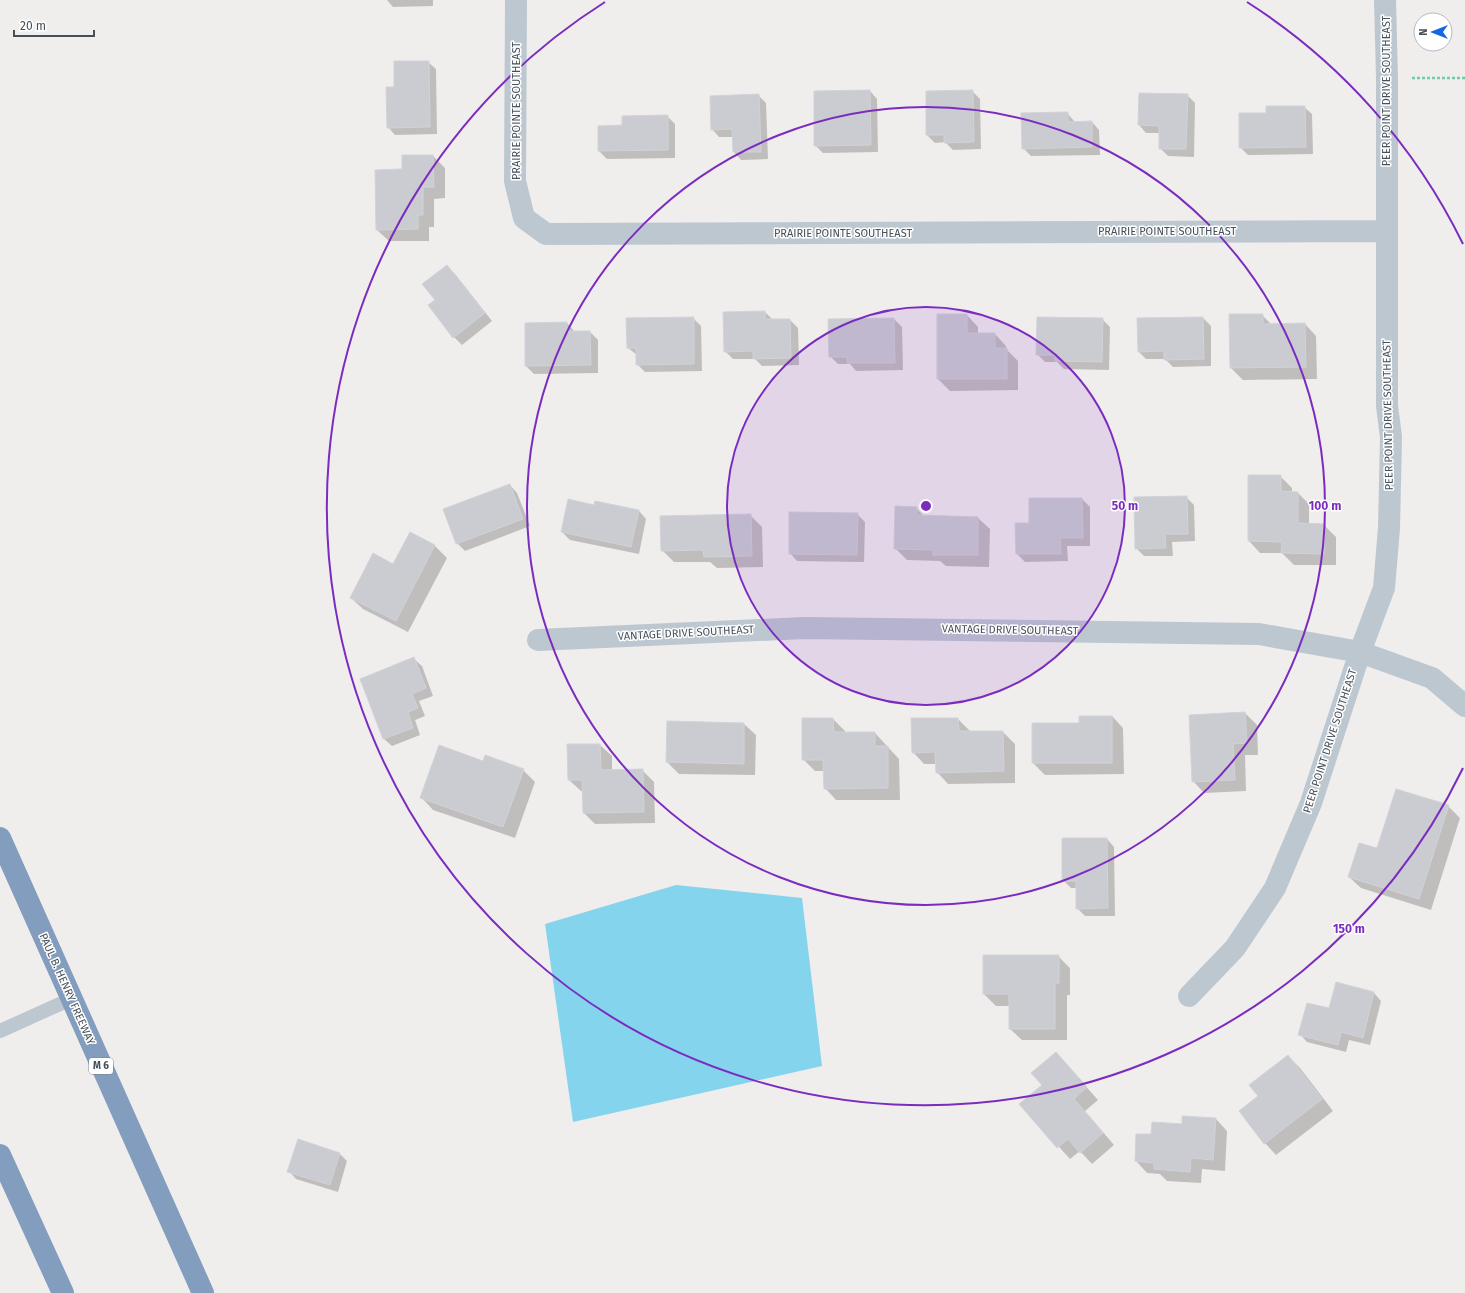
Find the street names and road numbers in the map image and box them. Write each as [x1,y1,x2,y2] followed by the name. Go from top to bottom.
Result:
[1380,15,1393,166] street label: PEER POINT DRIVE SOUTHEAST
[510,42,523,180] street label: PRAIRIE POINTE SOUTHEAST
[1098,225,1236,238] street label: PRAIRIE POINTE SOUTHEAST
[774,227,912,240] street label: PRAIRIE POINTE SOUTHEAST
[1380,339,1396,490] street label: PEER POINT DRIVE SOUTHEAST
[942,622,1079,638] street label: VANTAGE DRIVE SOUTHEAST
[618,623,755,643] street label: VANTAGE DRIVE SOUTHEAST
[1301,667,1360,815] street label: PEER POINT DRIVE SOUTHEAST
[36,931,98,1047] street label: PAUL B. HENRY FREEWAY
[89,1058,113,1074] road number: M 6

